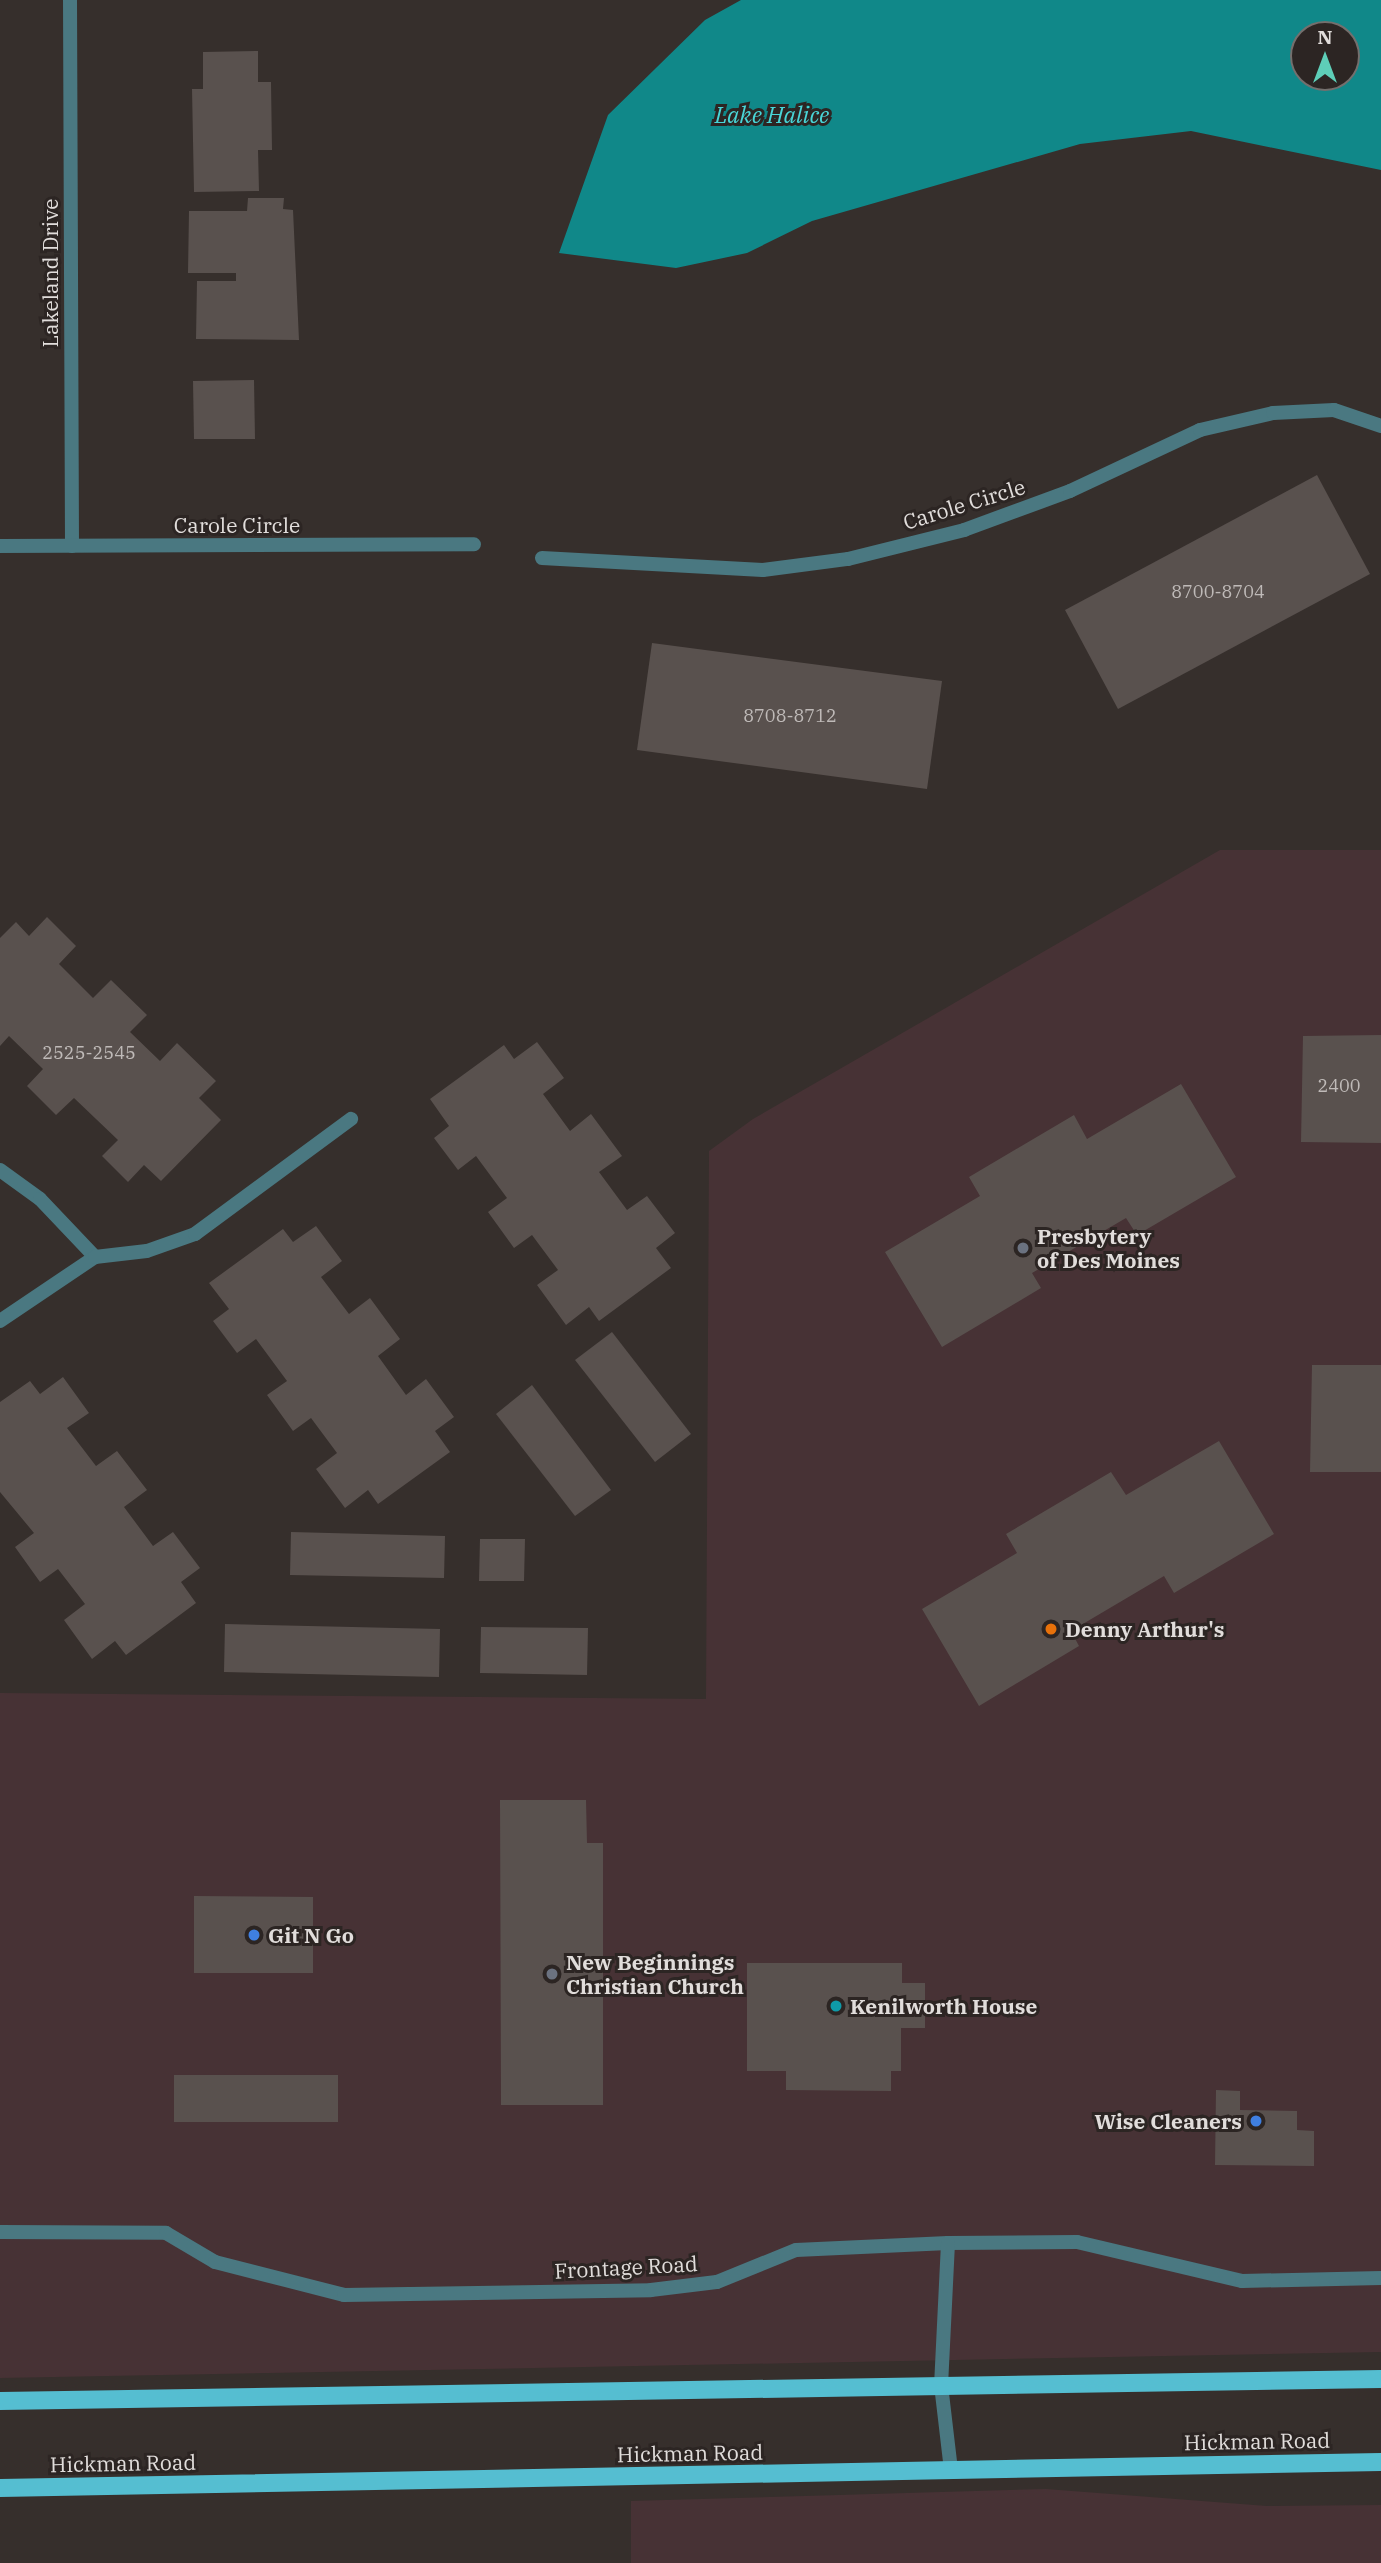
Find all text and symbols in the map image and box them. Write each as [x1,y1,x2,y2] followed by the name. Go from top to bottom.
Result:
[1290,21,1360,91] north arrow
[1317,25,1333,49] text: N
[715,100,829,128] water label: Lake Halice
[37,199,63,347] street label: Lakeland Drive
[900,473,1028,535] street label: Carole Circle
[174,512,300,538] street label: Carole Circle
[1171,581,1265,603] house number: 8700-8704
[743,705,837,727] house number: 8708-8712
[42,1042,136,1064] house number: 2525-2545
[1317,1075,1361,1097] house number: 2400
[1037,1223,1180,1273] place label: Presbytery of Des Moines
[1015,1240,1031,1256] marker: Presbytery of Des Moines
[1065,1616,1224,1642] place label: Denny Arthur's
[1043,1621,1059,1637] marker: Denny Arthur's
[268,1922,354,1948] place label: Git N Go
[246,1927,262,1943] marker: Git N Go
[566,1949,744,1999] place label: New Beginnings Christian Church
[544,1966,560,1982] marker: New Beginnings Christian Church
[850,1993,1037,2019] place label: Kenilworth House
[828,1998,844,2014] marker: Kenilworth House
[1095,2108,1242,2134] place label: Wise Cleaners
[1248,2113,1264,2129] marker: Wise Cleaners
[554,2251,698,2283] street label: Frontage Road
[1184,2427,1330,2455] street label: Hickman Road
[617,2439,763,2467] street label: Hickman Road
[50,2449,196,2477] street label: Hickman Road

